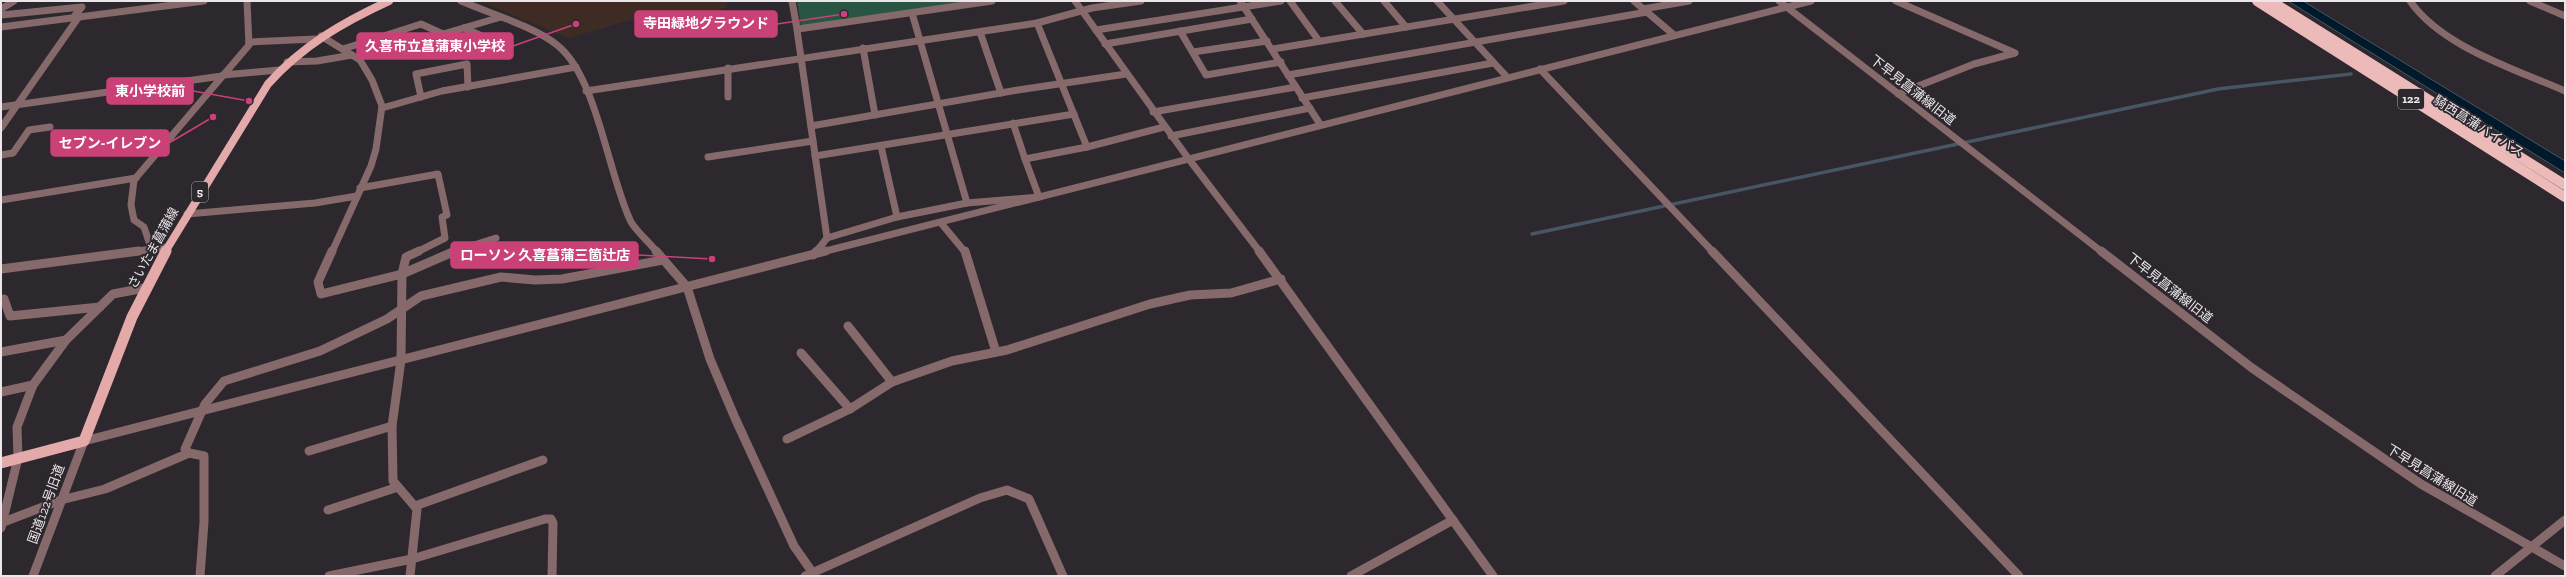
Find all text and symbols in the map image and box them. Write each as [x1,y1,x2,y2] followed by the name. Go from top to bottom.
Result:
[635,11,777,37] callout: 寺田緑地グラウンド
[643,15,769,32] text: 寺田緑地グラウンド
[357,33,513,59] callout: 久喜市立菖蒲東小学校
[365,38,505,55] text: 久喜市立菖蒲東小学校
[1867,52,1959,128] street label: 下早見菖蒲線旧道
[107,78,193,104] callout: 東小学校前
[115,83,185,100] text: 東小学校前
[2398,89,2424,109] road number: 122
[2431,92,2527,160] street label: 騎西菖蒲バイパス
[51,130,169,156] callout: セブン-イレブン
[59,135,161,152] text: セブン-イレブン
[192,182,208,202] road number: 5
[124,205,182,291] street label: さいたま菖蒲線
[451,242,638,268] callout: ローソン 久喜菖蒲三箇辻店
[460,247,630,264] text: ローソン 久喜菖蒲三箇辻店
[2124,250,2216,326] street label: 下早見菖蒲線旧道
[2384,441,2480,509] street label: 下早見菖蒲線旧道
[25,462,67,546] street label: 国道122号旧道

